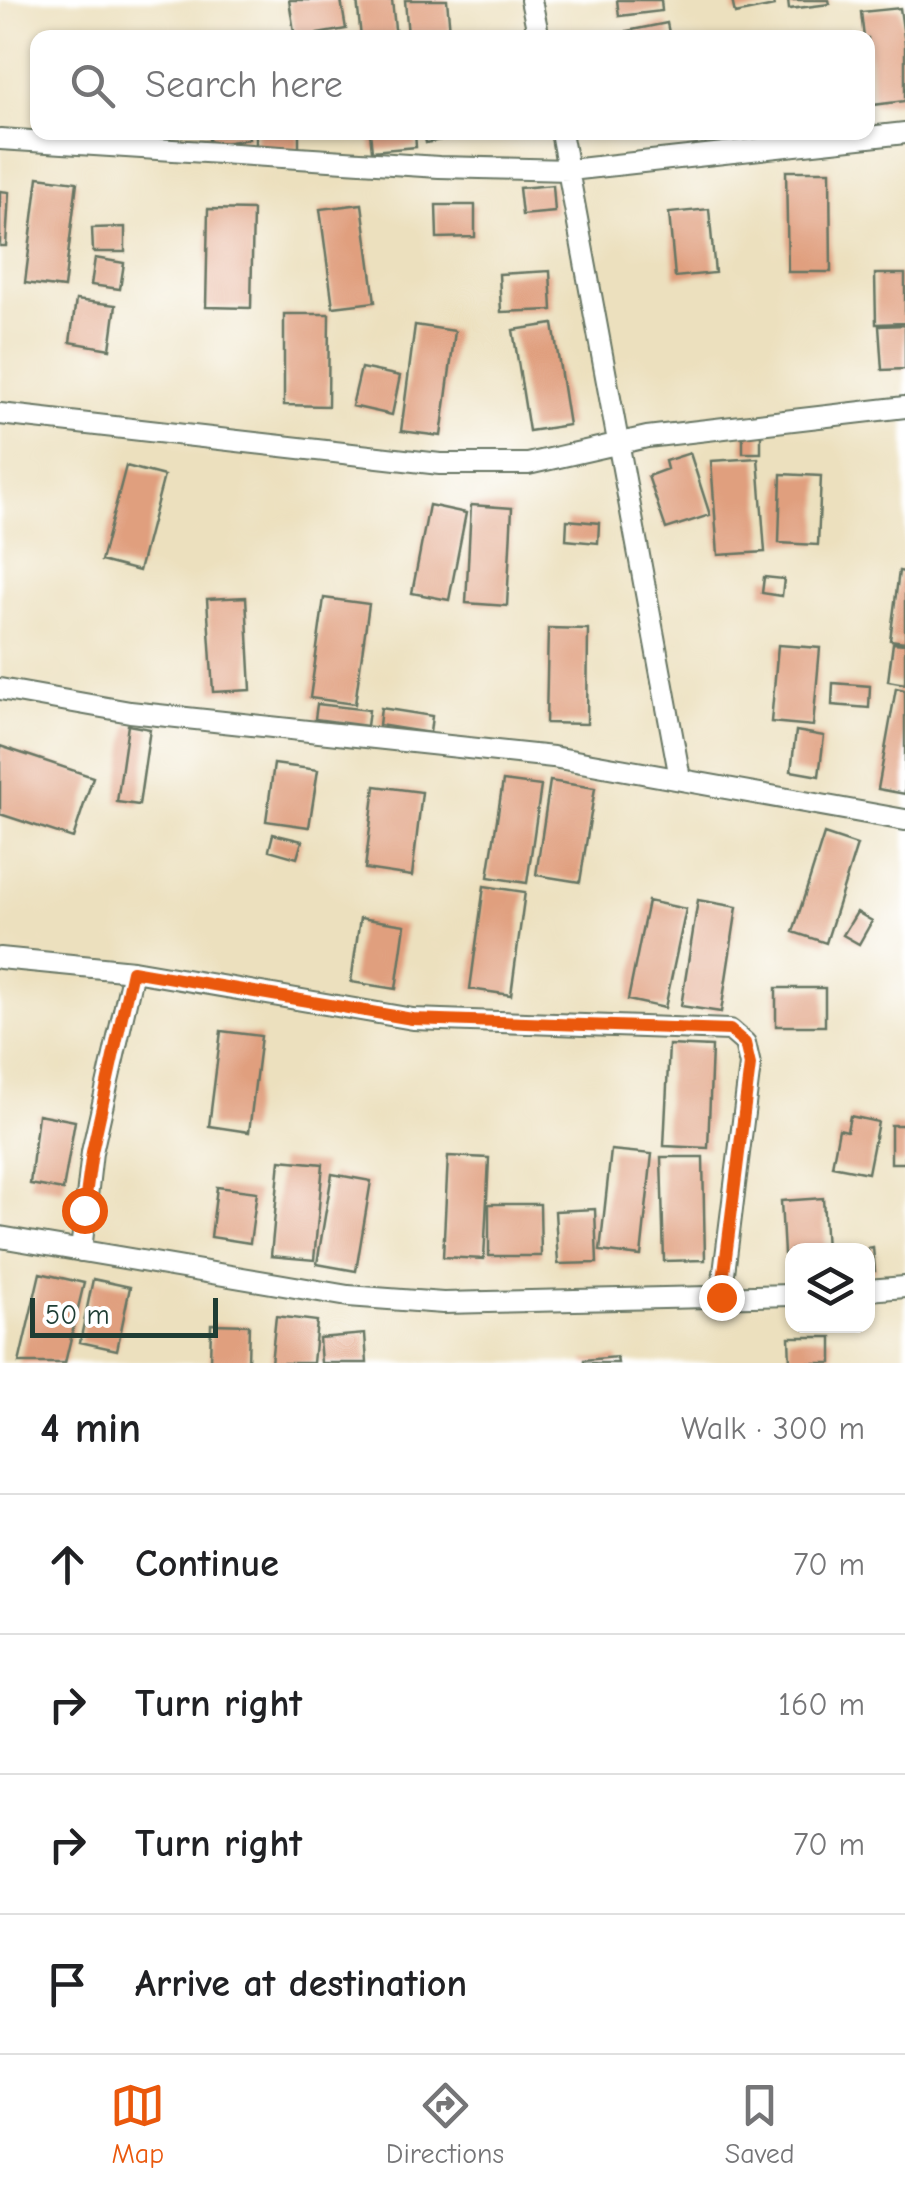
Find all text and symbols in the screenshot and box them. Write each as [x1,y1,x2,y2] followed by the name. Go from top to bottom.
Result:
[30,30,875,140] search box
[65,58,120,113] icon: search
[145,63,343,107] text: Search here
[62,1188,108,1234] route start
[785,1243,875,1333] map controls
[785,1243,875,1333] button: layers
[699,1275,745,1321] route end
[30,1293,218,1338] scale bar
[45,1299,110,1331] text: 50 m
[40,1404,141,1453] text: 4 min
[681,1410,865,1447] text: Walk · 300 m
[40,1537,95,1592] icon: ahead
[135,1542,279,1586] text: Continue
[793,1546,865,1583] text: 70 m
[40,1677,95,1732] icon: right
[135,1682,302,1726] text: Turn right
[778,1686,865,1723] text: 160 m
[40,1817,95,1872] icon: right
[135,1822,302,1866] text: Turn right
[793,1826,865,1863] text: 70 m
[40,1957,95,2012] icon: arrive
[135,1962,467,2006] text: Arrive at destination
[110,2078,165,2170] tab: Map
[386,2078,504,2170] tab: Directions
[725,2078,795,2170] tab: Saved

